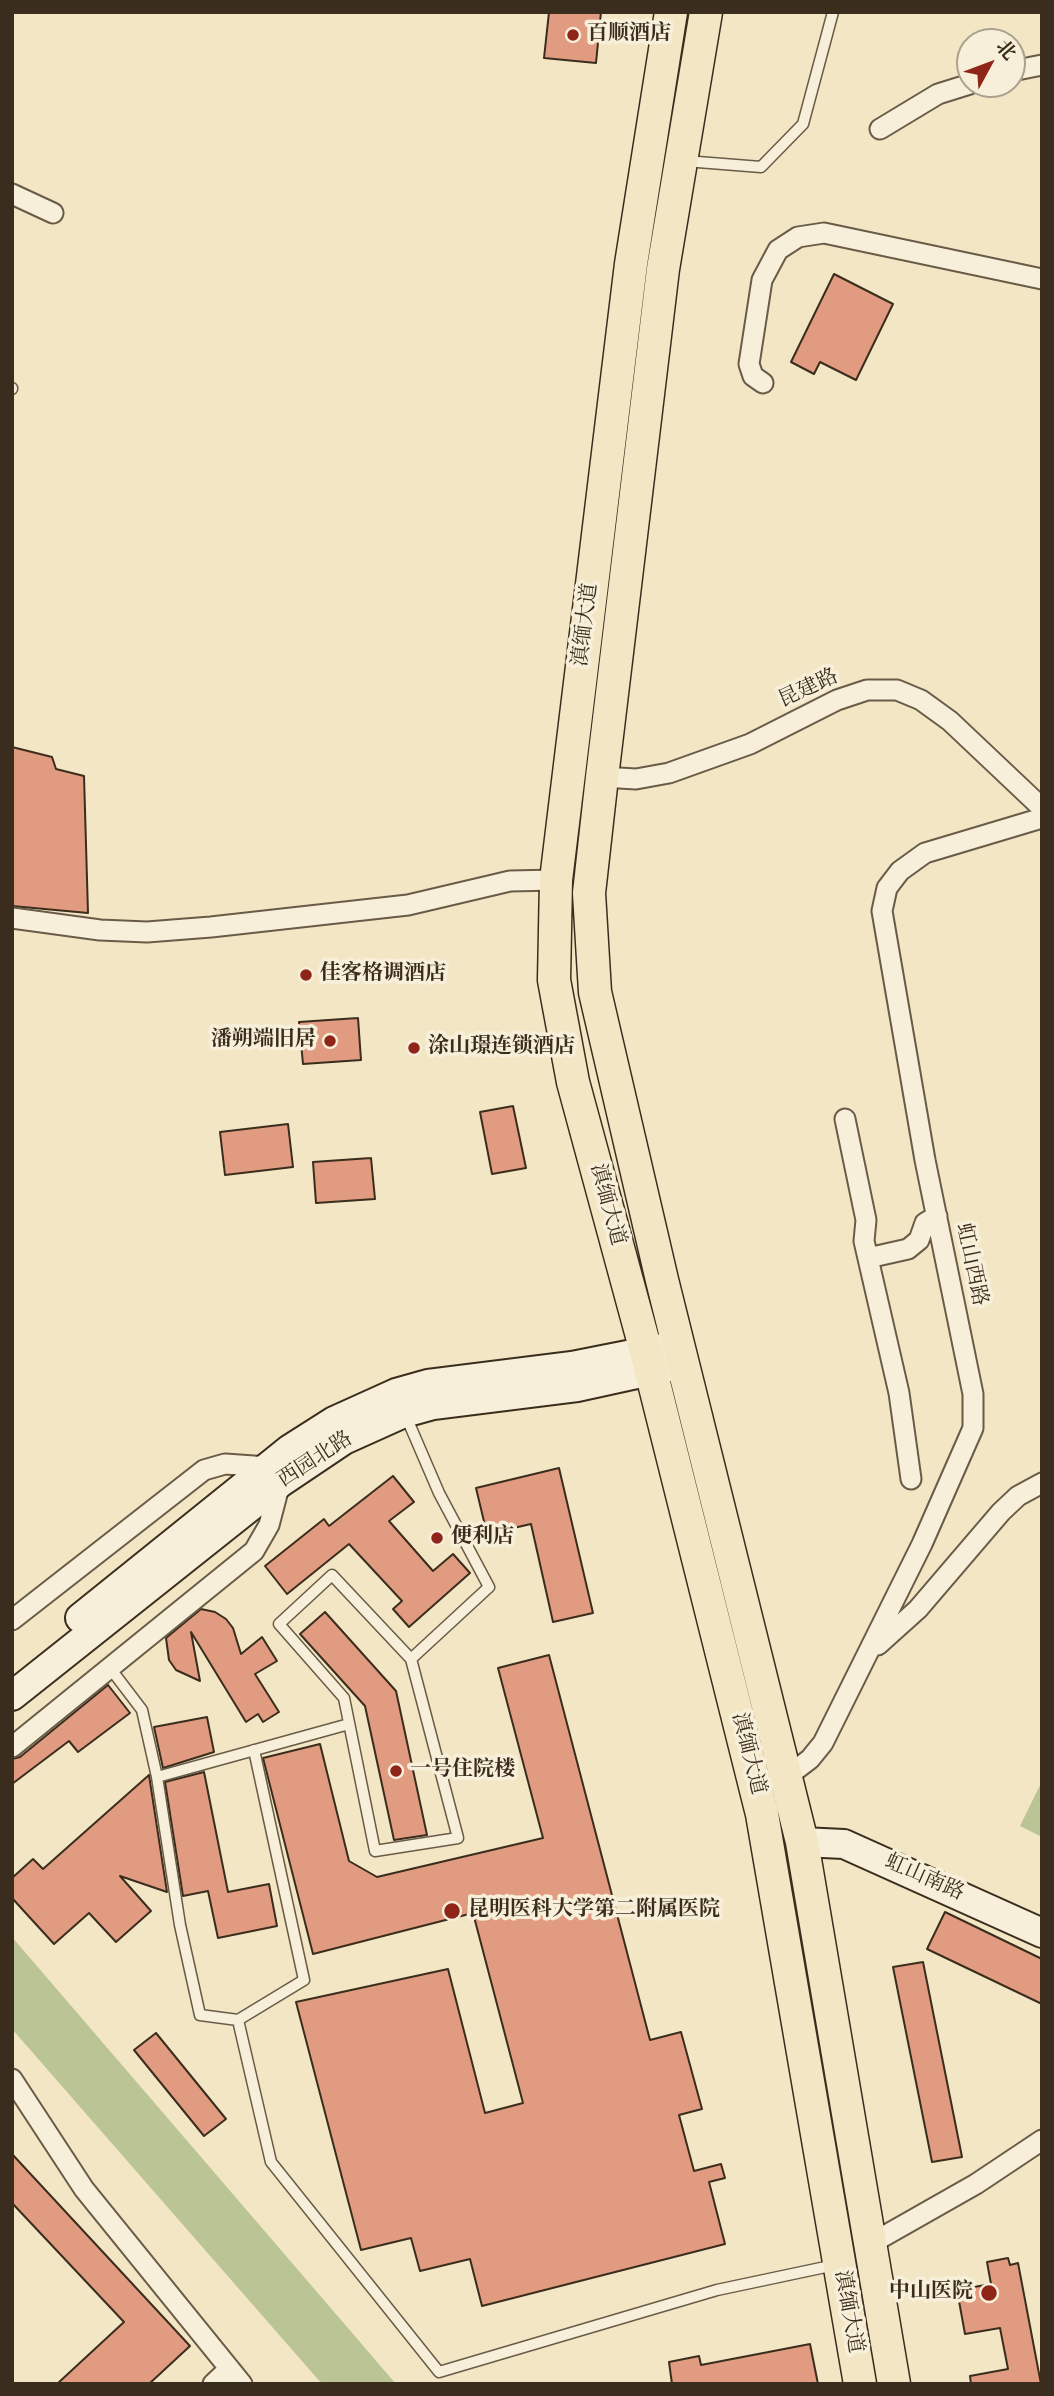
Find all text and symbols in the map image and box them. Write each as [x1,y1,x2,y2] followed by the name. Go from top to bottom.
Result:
[587,22,671,48] place label: 百顺酒店
[565,27,581,43] marker: 百顺酒店
[956,28,1026,98] north arrow
[989,35,1021,66] text: 北
[569,582,605,668] street label: 滇缅大道
[775,665,843,715] street label: 昆建路
[320,962,446,988] place label: 佳客格调酒店
[298,967,314,983] marker: 佳客格调酒店
[211,1028,316,1054] place label: 潘朔端旧居
[322,1033,338,1049] marker: 潘朔端旧居
[428,1035,575,1061] place label: 涂山璟连锁酒店
[406,1040,422,1056] marker: 涂山璟连锁酒店
[583,1161,629,1249] street label: 滇缅大道
[949,1221,991,1309] street label: 虹山西路
[274,1428,358,1494] street label: 西园北路
[451,1525,514,1551] place label: 便利店
[429,1530,445,1546] marker: 便利店
[725,1710,769,1798] street label: 滇缅大道
[410,1758,515,1784] place label: 一号住院楼
[388,1763,404,1779] marker: 一号住院楼
[881,1850,967,1908] street label: 虹山南路
[468,1898,720,1924] place label: 昆明医科大学第二附属医院
[442,1901,462,1921] marker: 昆明医科大学第二附属医院
[827,2268,867,2356] street label: 滇缅大道
[889,2280,973,2306] place label: 中山医院
[979,2283,999,2303] marker: 中山医院

